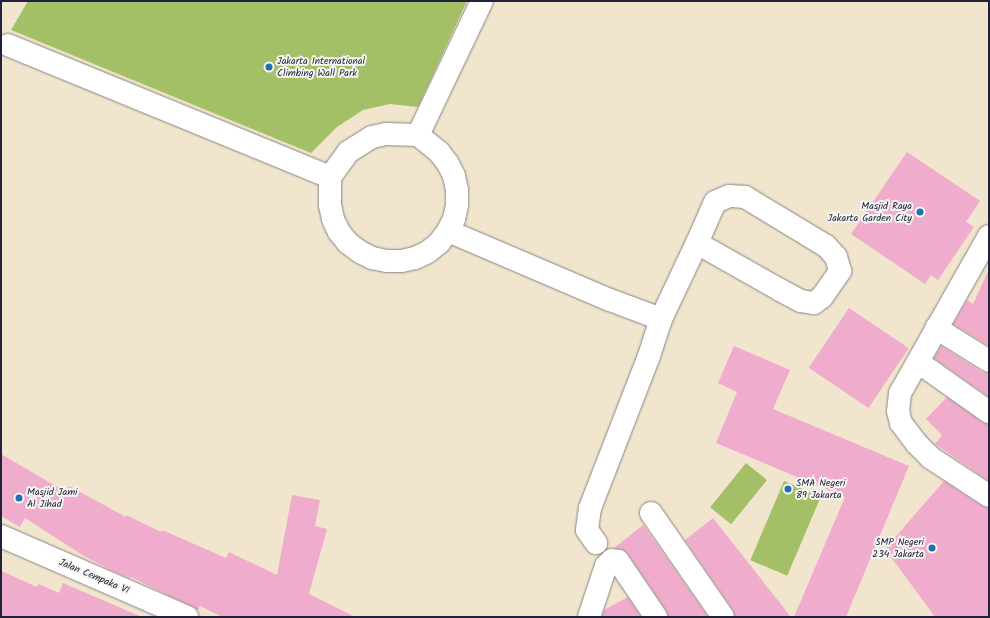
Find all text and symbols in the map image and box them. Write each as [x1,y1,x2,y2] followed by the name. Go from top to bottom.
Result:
[277,55,365,78] place label: Jakarta International Climbing Wall Park
[264,62,274,72] marker: Jakarta International Climbing Wall Park
[828,200,912,224] place label: Masjid Raya Jakarta Garden City
[915,207,925,217] marker: Masjid Raya Jakarta Garden City
[796,477,845,500] place label: SMA Negeri 89 Jakarta
[783,484,793,494] marker: SMA Negeri 89 Jakarta
[27,486,77,510] place label: Masjid Jami Al Jihad
[14,493,24,503] marker: Masjid Jami Al Jihad
[872,536,924,560] place label: SMP Negeri 234 Jakarta
[927,543,937,553] marker: SMP Negeri 234 Jakarta
[57,557,131,597] street label: Jalan Cempaka VI

